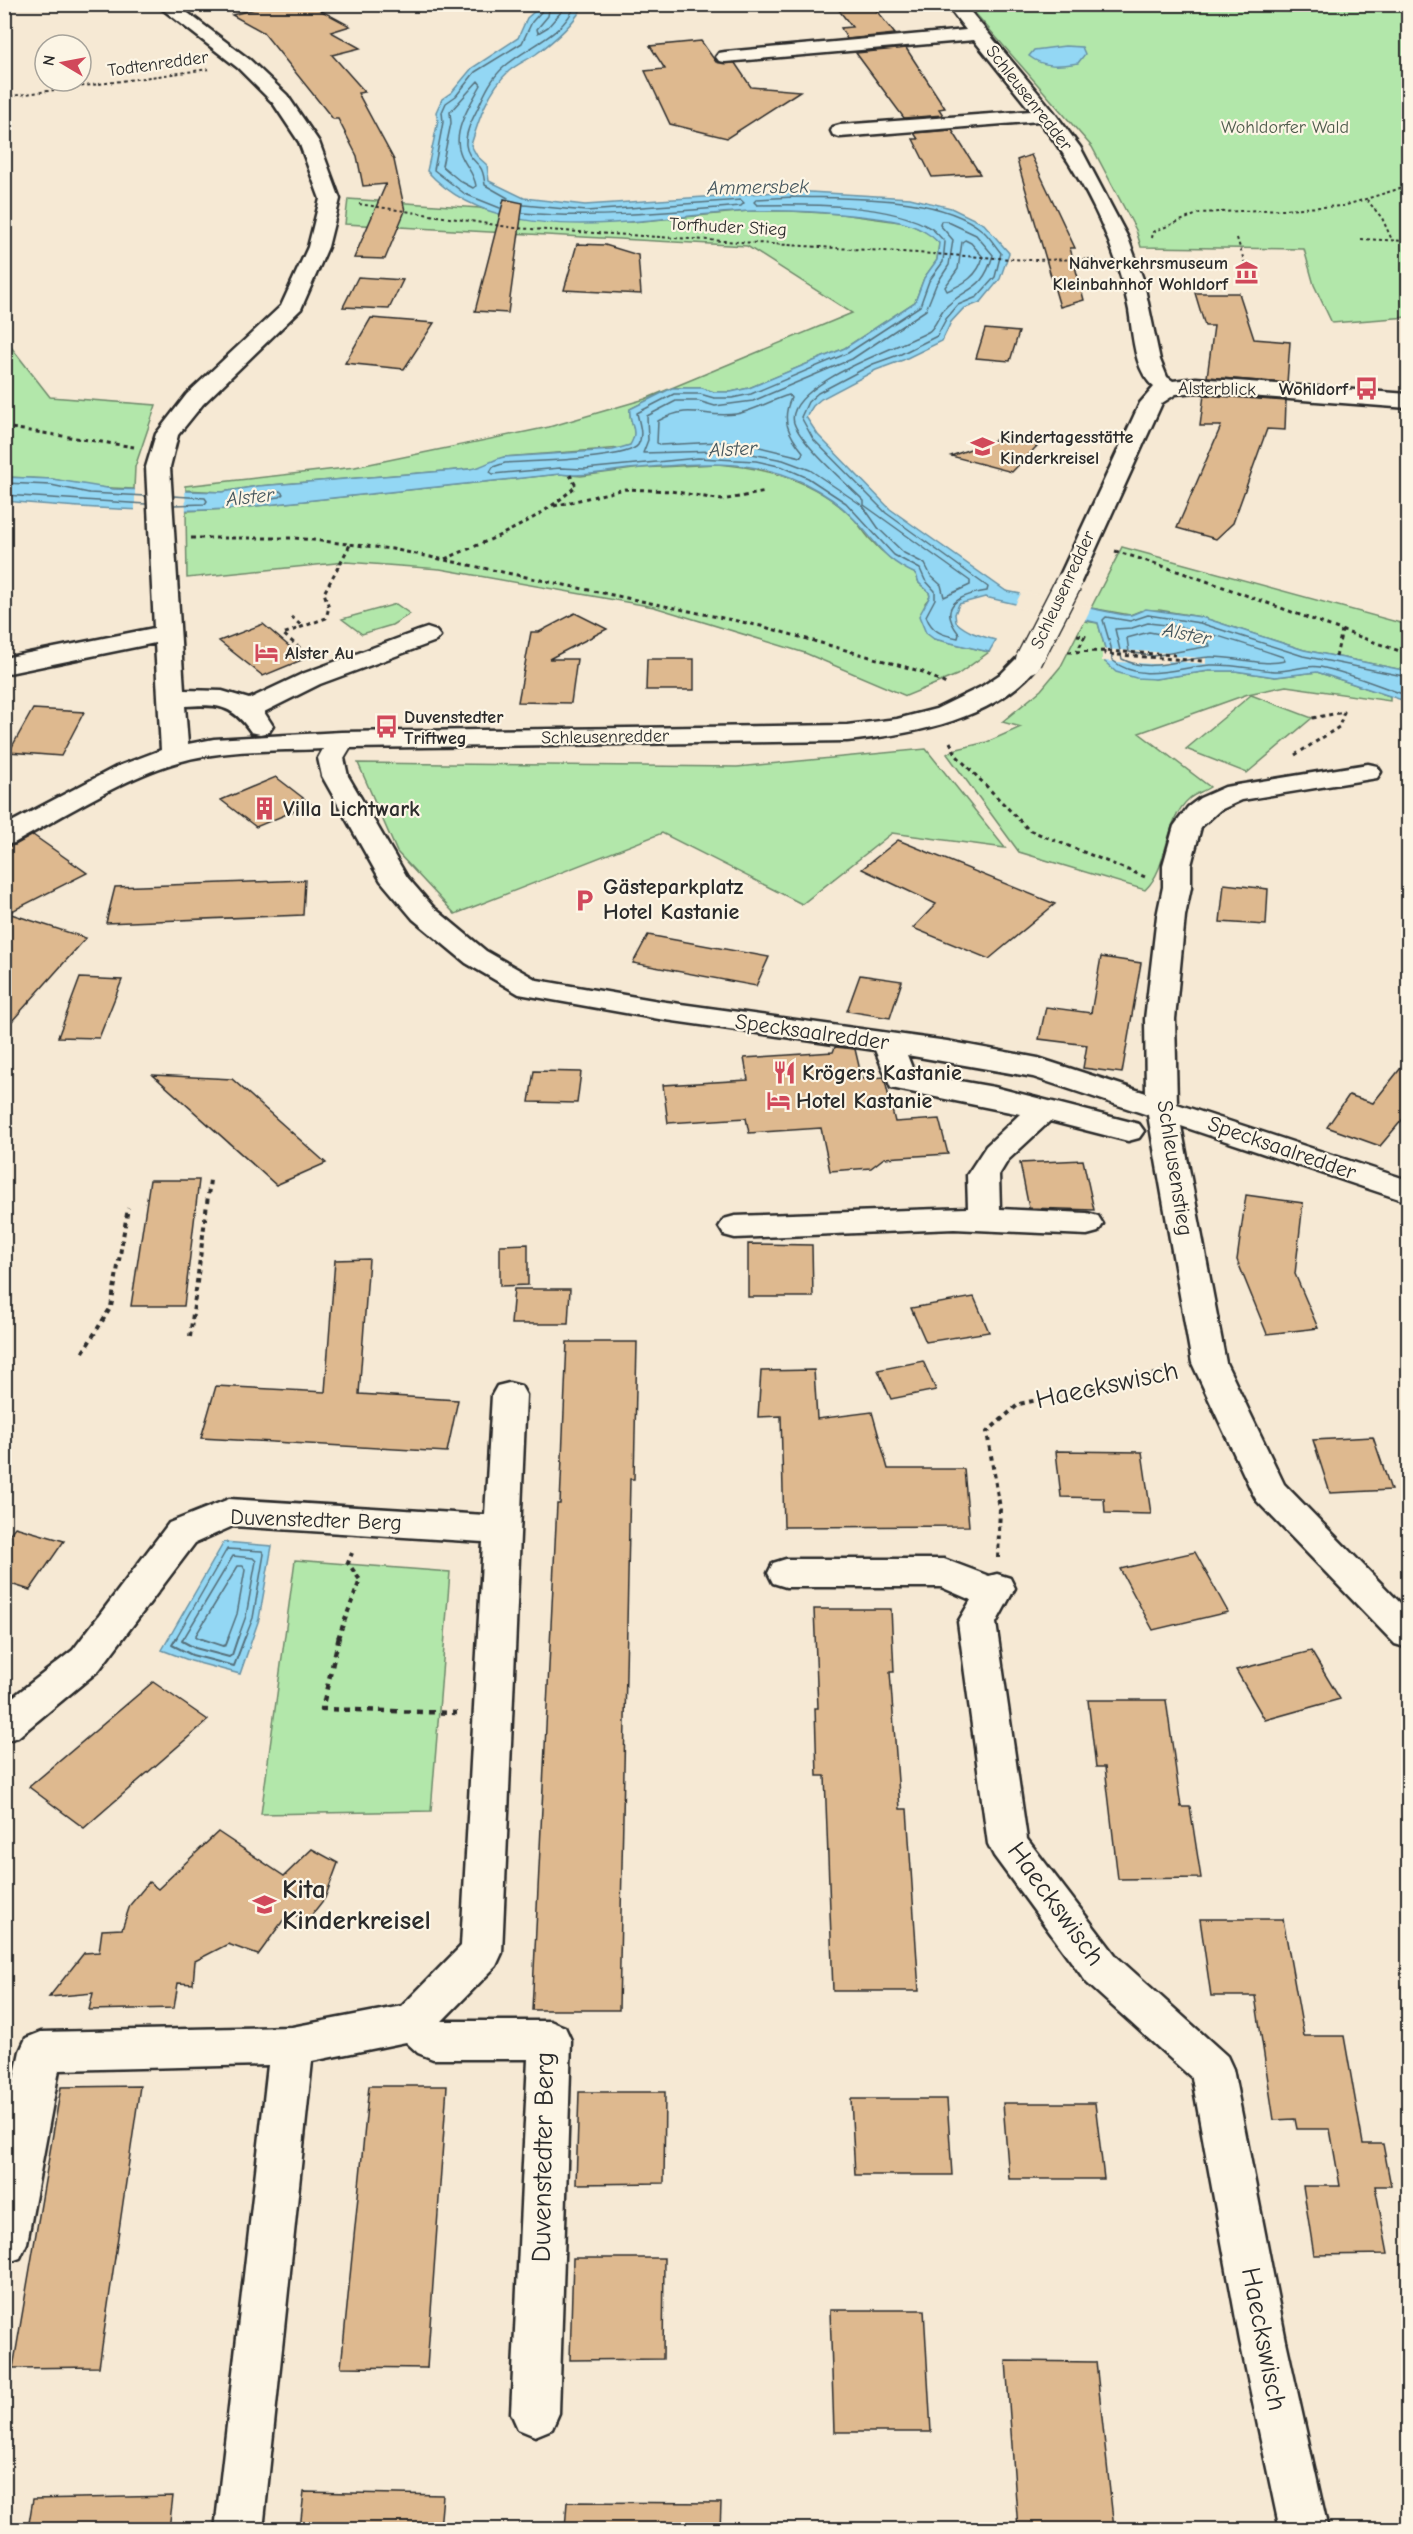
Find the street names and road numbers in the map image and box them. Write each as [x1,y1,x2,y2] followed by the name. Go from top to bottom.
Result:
[981,41,1077,156] street label: Schleusenredder
[106,46,211,81] street label: Todtenredder
[669,213,787,241] street label: Torfhuder Stieg
[1178,378,1256,400] street label: Alsterblick
[1026,527,1100,652] street label: Schleusenredder
[541,725,670,749] street label: Schleusenredder
[733,1008,891,1056] street label: Specksaalredder
[1151,1098,1199,1238] street label: Schleusenstieg
[1204,1110,1360,1186] street label: Specksaalredder
[1033,1355,1181,1415] street label: Haeckswisch
[230,1504,402,1536] street label: Duvenstedter Berg
[1001,1836,1111,1972] street label: Haeckswisch
[526,2051,560,2263] street label: Duvenstedter Berg
[1235,2265,1293,2413] street label: Haeckswisch

